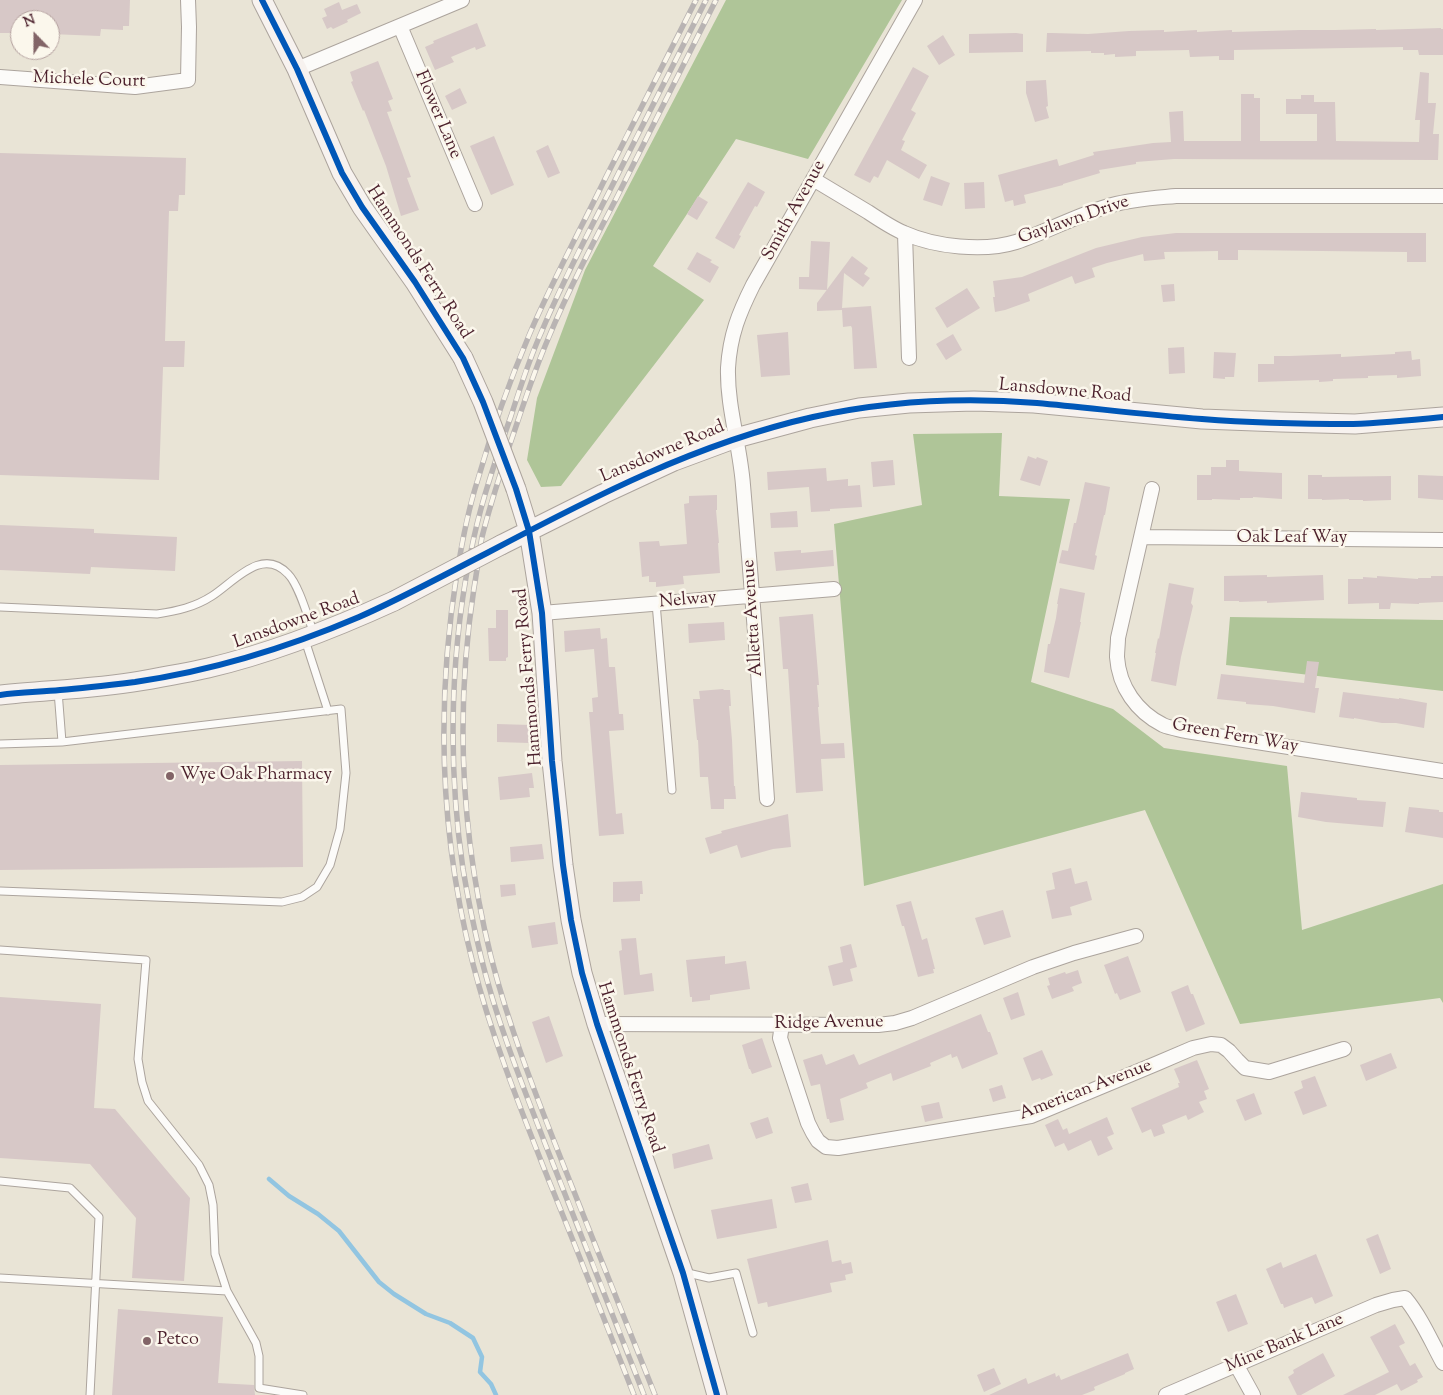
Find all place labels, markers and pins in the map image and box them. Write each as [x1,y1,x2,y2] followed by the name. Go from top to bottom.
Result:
[180,765,332,787] place label: Wye Oak Pharmacy
[164,770,176,782] marker: Wye Oak Pharmacy
[157,1330,199,1352] place label: Petco
[141,1335,153,1347] marker: Petco

